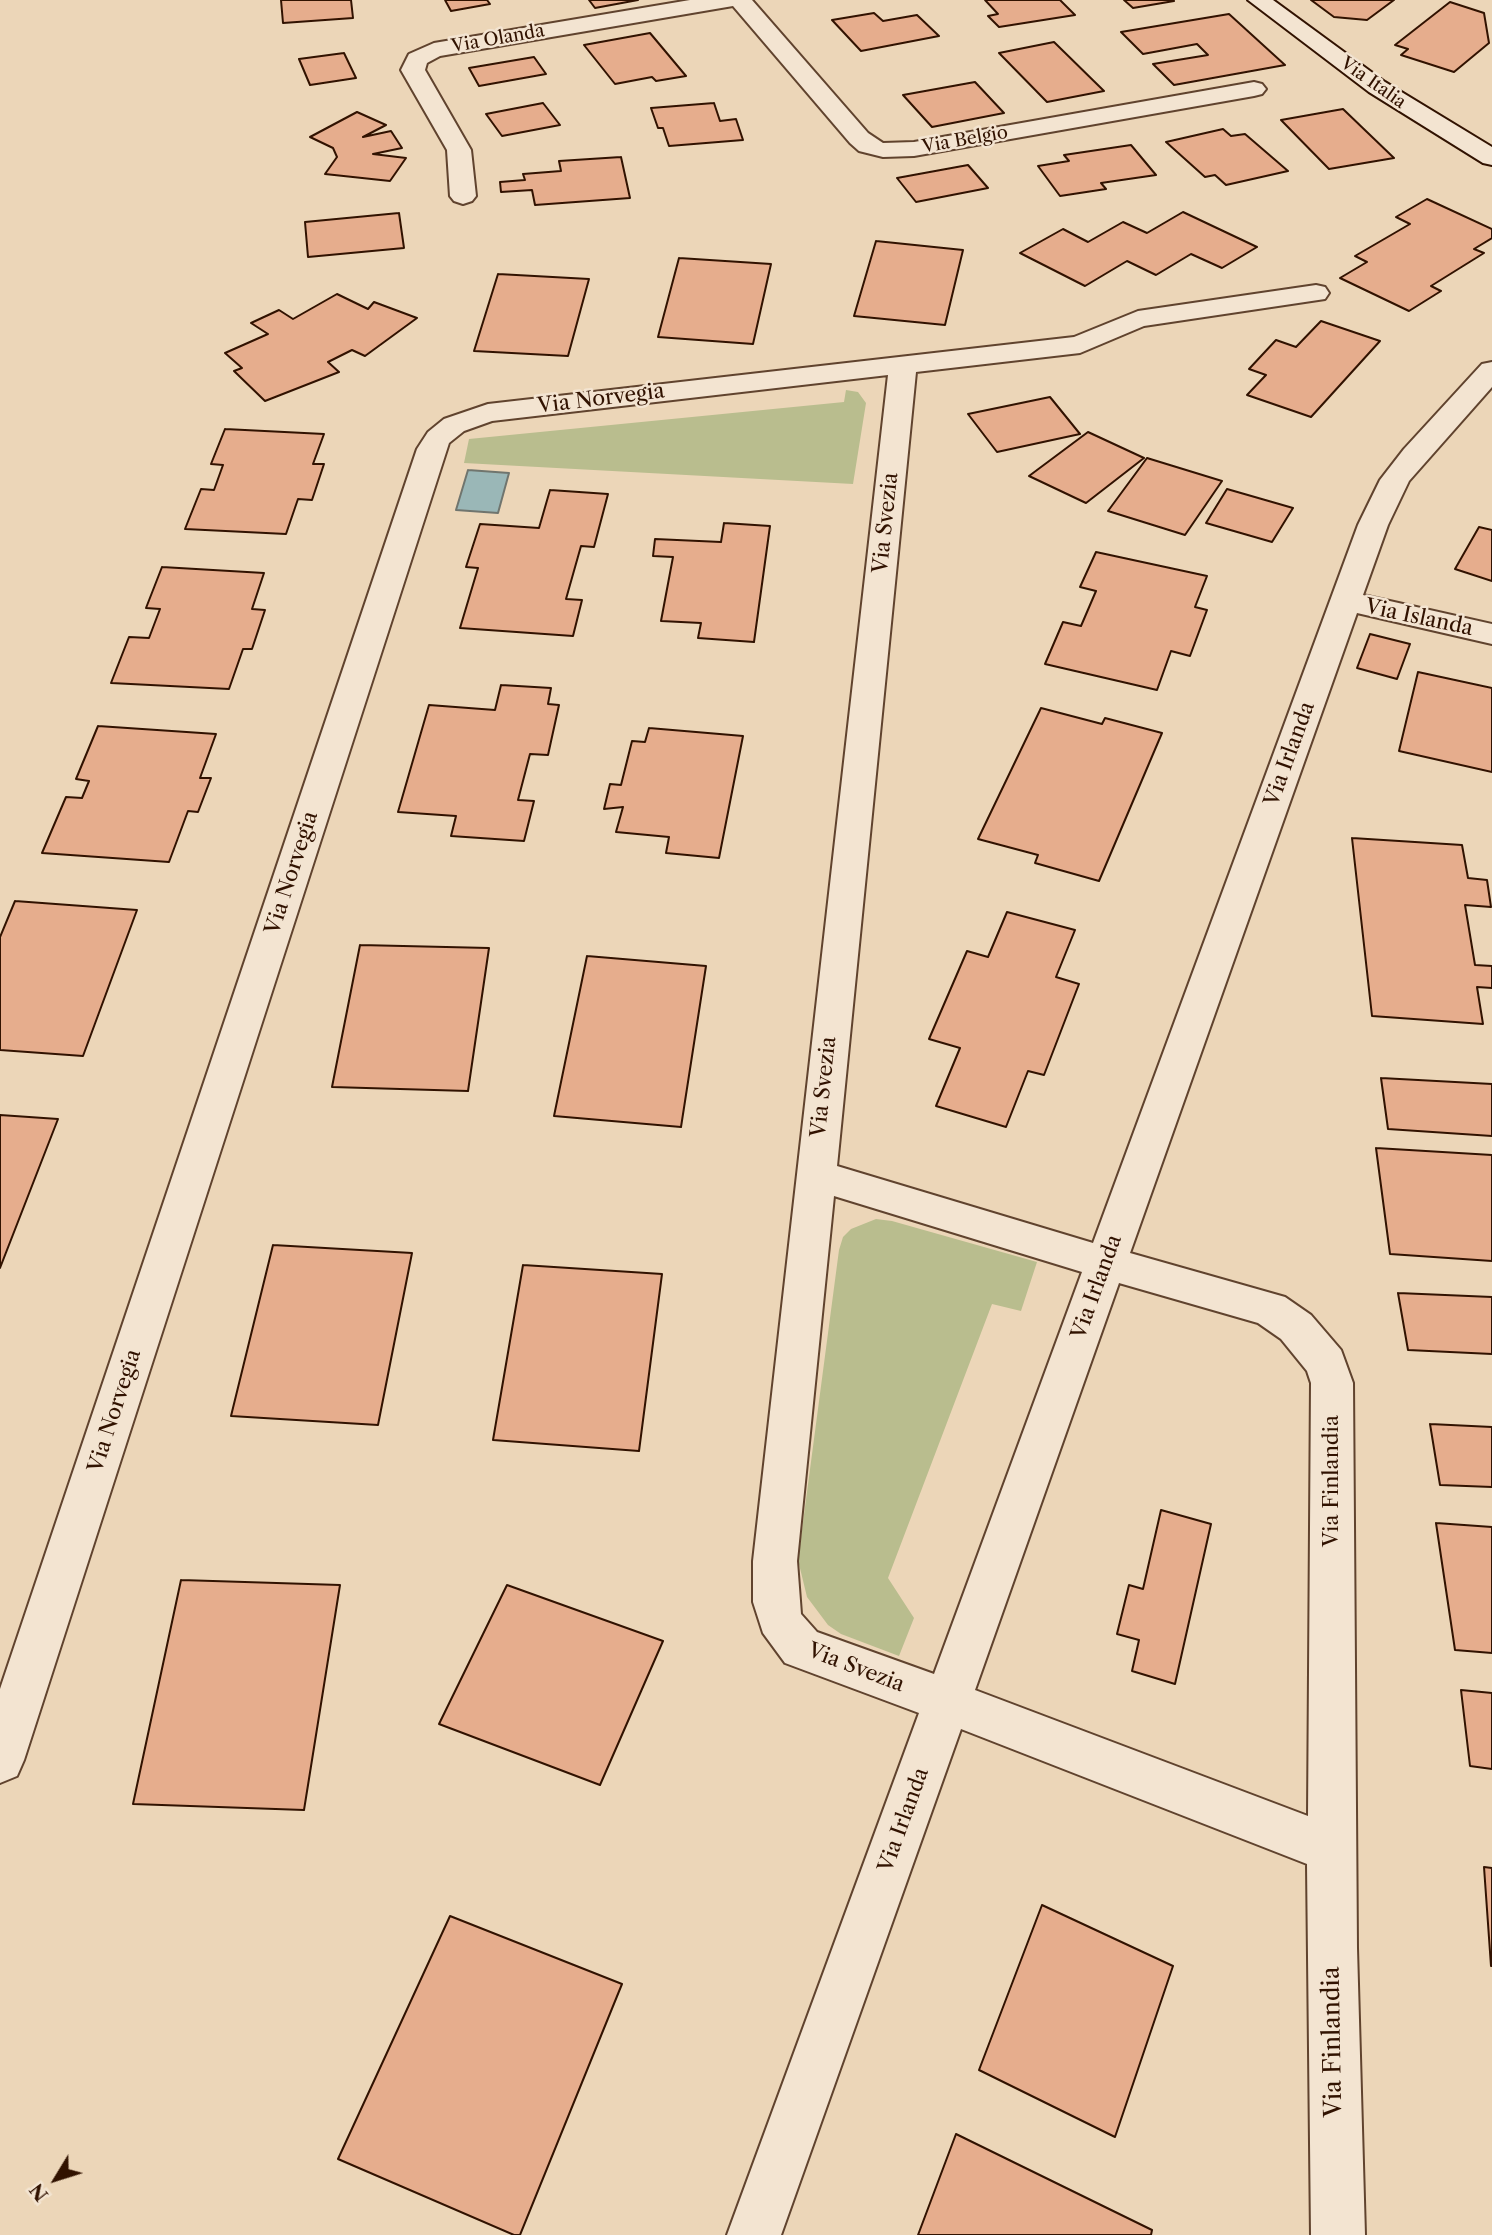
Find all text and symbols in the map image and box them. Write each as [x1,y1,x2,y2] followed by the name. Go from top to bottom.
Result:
[450,20,546,58] street label: Via Olanda
[1336,53,1410,113] street label: Via Italia
[920,122,1010,158] street label: Via Belgio
[536,379,666,419] street label: Via Norvegia
[868,471,904,575] street label: Via Svezia
[1363,594,1475,642] street label: Via Islanda
[1259,698,1321,810] street label: Via Irlanda
[260,808,324,938] street label: Via Norvegia
[806,1035,842,1139] street label: Via Svezia
[1066,1231,1128,1343] street label: Via Irlanda
[83,1346,147,1476] street label: Via Norvegia
[1319,1415,1345,1547] street label: Via Finlandia
[804,1638,908,1698] street label: Via Svezia
[873,1764,935,1876] street label: Via Irlanda
[1317,1966,1349,2118] street label: Via Finlandia
[21,2144,91,2214] north arrow
[25,2179,53,2206] text: N

